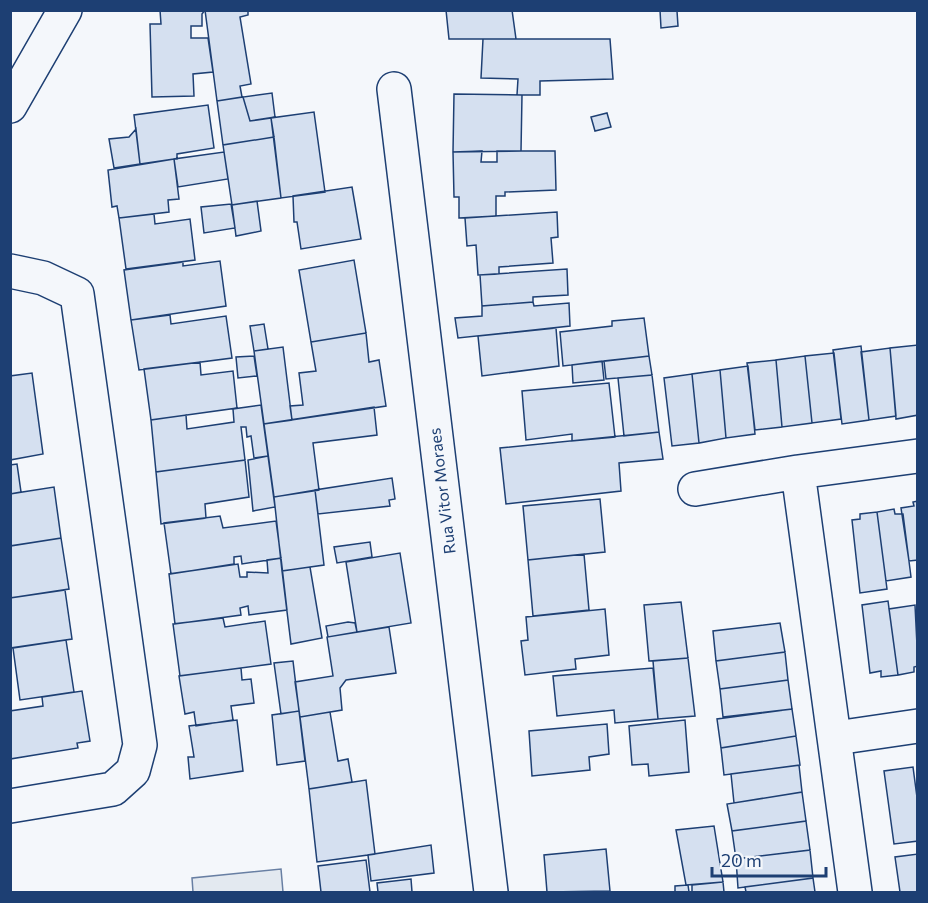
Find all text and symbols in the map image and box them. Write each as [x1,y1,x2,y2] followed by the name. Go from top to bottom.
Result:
[424,427,459,555] street label: Rua Vitor Moraes
[712,840,826,878] scale bar
[721,849,762,871] text: 20 m

